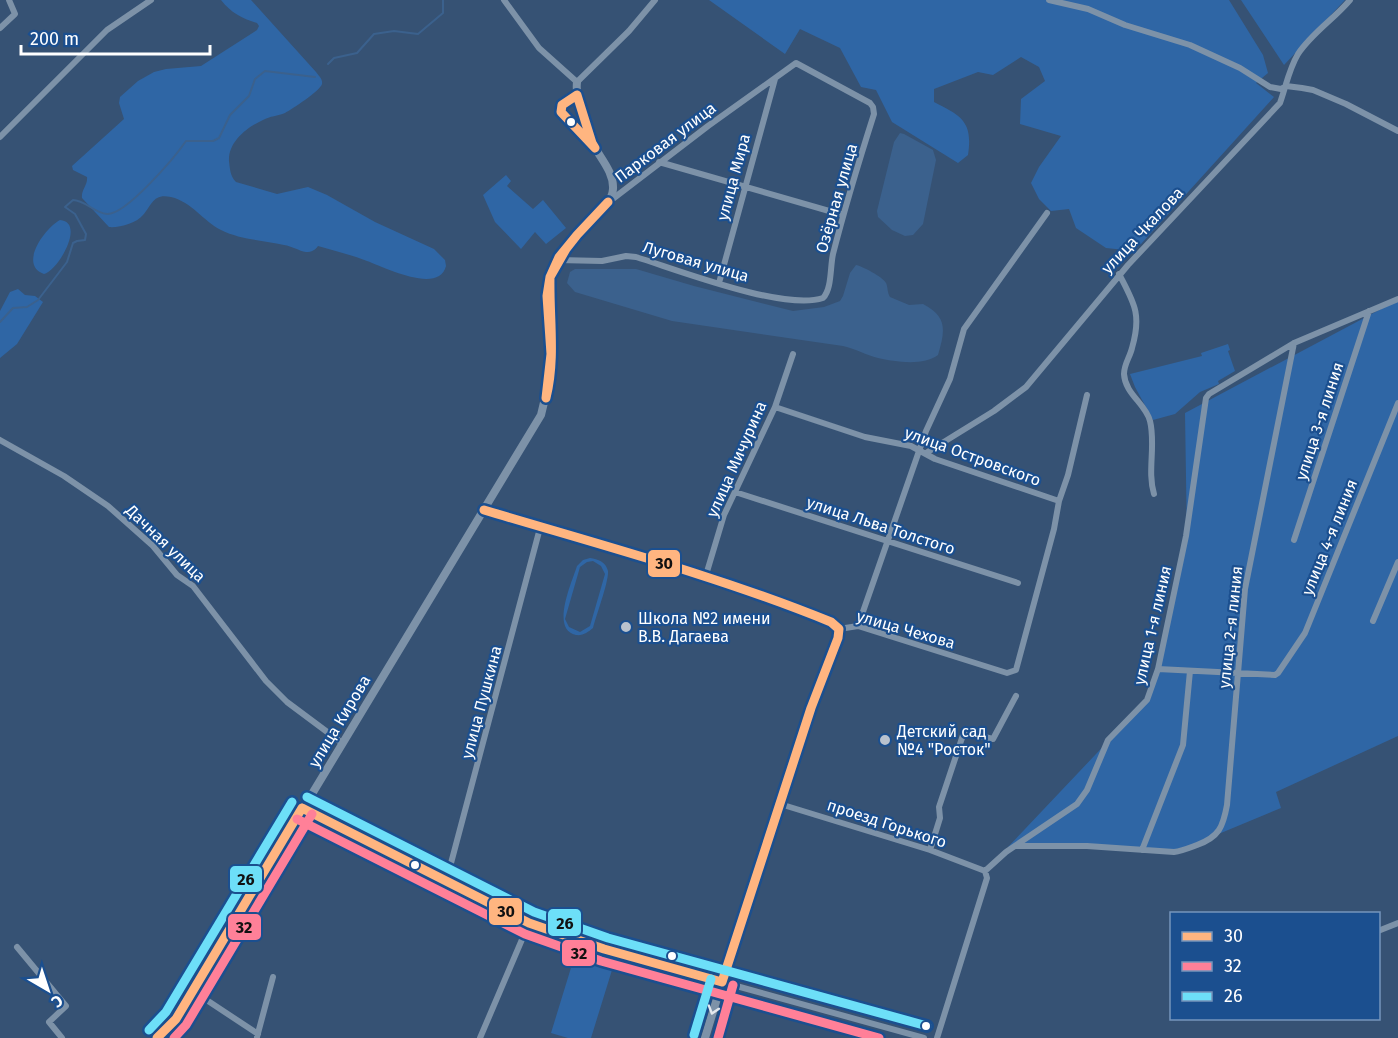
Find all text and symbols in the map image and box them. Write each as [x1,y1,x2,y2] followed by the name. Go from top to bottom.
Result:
[21,18,210,56] scale bar
[30,28,79,50] text: 200 m
[611,98,720,187] street label: Парковая улица
[565,116,577,128] unlabelled marker
[713,132,754,223] street label: улица Мира
[812,141,861,255] street label: Озёрная улица
[1097,183,1187,278] street label: улица Чкалова
[641,237,751,286] street label: Луговая улица
[1291,360,1347,482] street label: улица 3-я линия
[702,398,771,520] street label: улица Мичурина
[902,423,1044,490] street label: улица Островского
[1298,476,1361,598] street label: улица 4-я линия
[804,493,957,558] street label: улица Льва Толстого
[121,500,209,586] street label: Дачная улица
[647,549,681,578] line badge: 30
[654,554,673,573] text: 30
[1130,564,1175,687] street label: улица 1-я линия
[1215,565,1246,689] street label: улица 2-я линия
[854,606,957,653] street label: улица Чехова
[638,609,771,646] place label: Школа №2 имени В.В. Дагаева
[619,620,633,634] marker: Школа №2 имени В.В. Дагаева
[457,643,506,761] street label: улица Пушкина
[304,672,374,771] street label: улица Кирова
[896,722,991,759] place label: Детский сад №4 "Росток"
[878,733,892,747] marker: Детский сад №4 "Росток"
[825,795,949,852] street label: проезд Горького
[409,859,421,871] unlabelled marker
[229,865,263,893] line badge: 26
[237,870,255,889] text: 26
[488,897,523,926] line badge: 30
[496,902,515,921] text: 30
[547,908,582,937] line badge: 26
[1170,912,1380,1020] legend
[227,913,262,941] line badge: 32
[556,914,574,933] text: 26
[235,918,252,937] text: 32
[1224,925,1243,947] text: 30
[561,939,596,967] line badge: 32
[570,944,587,963] text: 32
[666,950,678,962] unlabelled marker
[1224,955,1242,977] text: 32
[18,960,78,1020] north arrow
[1224,985,1243,1007] text: 26
[47,991,67,1012] text: С
[708,1004,720,1015] one-way arrow
[920,1020,932,1032] unlabelled marker

